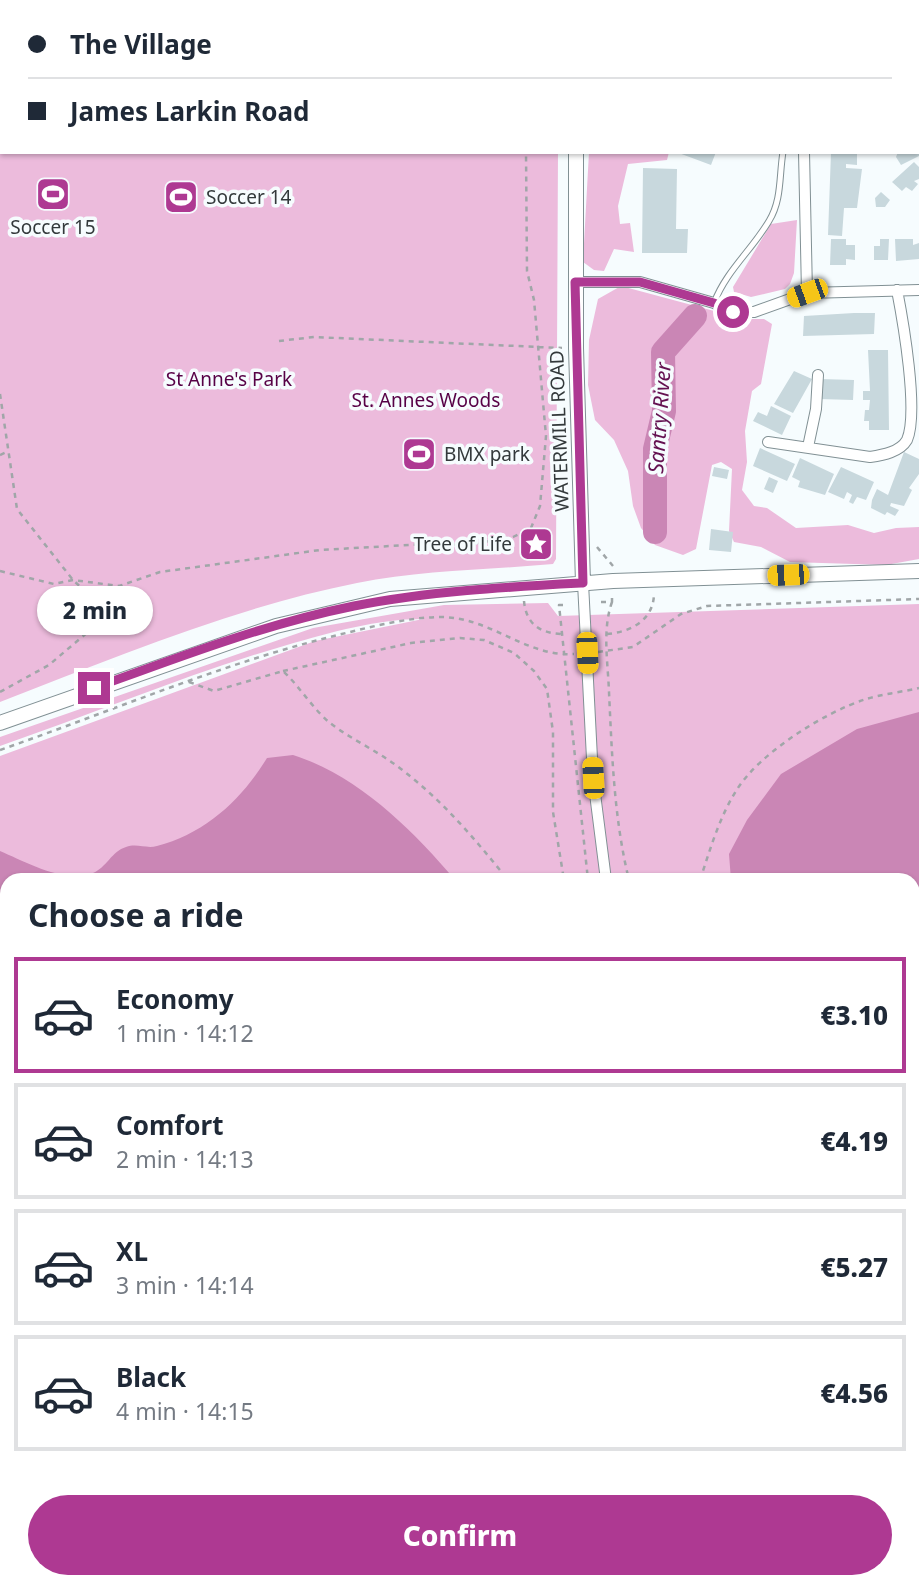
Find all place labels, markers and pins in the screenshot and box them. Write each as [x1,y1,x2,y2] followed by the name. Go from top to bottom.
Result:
[34,175,72,213] sports icon: Soccer 15
[162,178,200,216] sports icon: Soccer 14
[206,184,292,210] place label: Soccer 14
[10,214,96,240] place label: Soccer 15
[400,435,438,473] sports icon: BMX park
[444,441,530,467] place label: BMX park
[517,525,555,563] place icon: Tree of Life
[413,531,512,557] place label: Tree of Life

